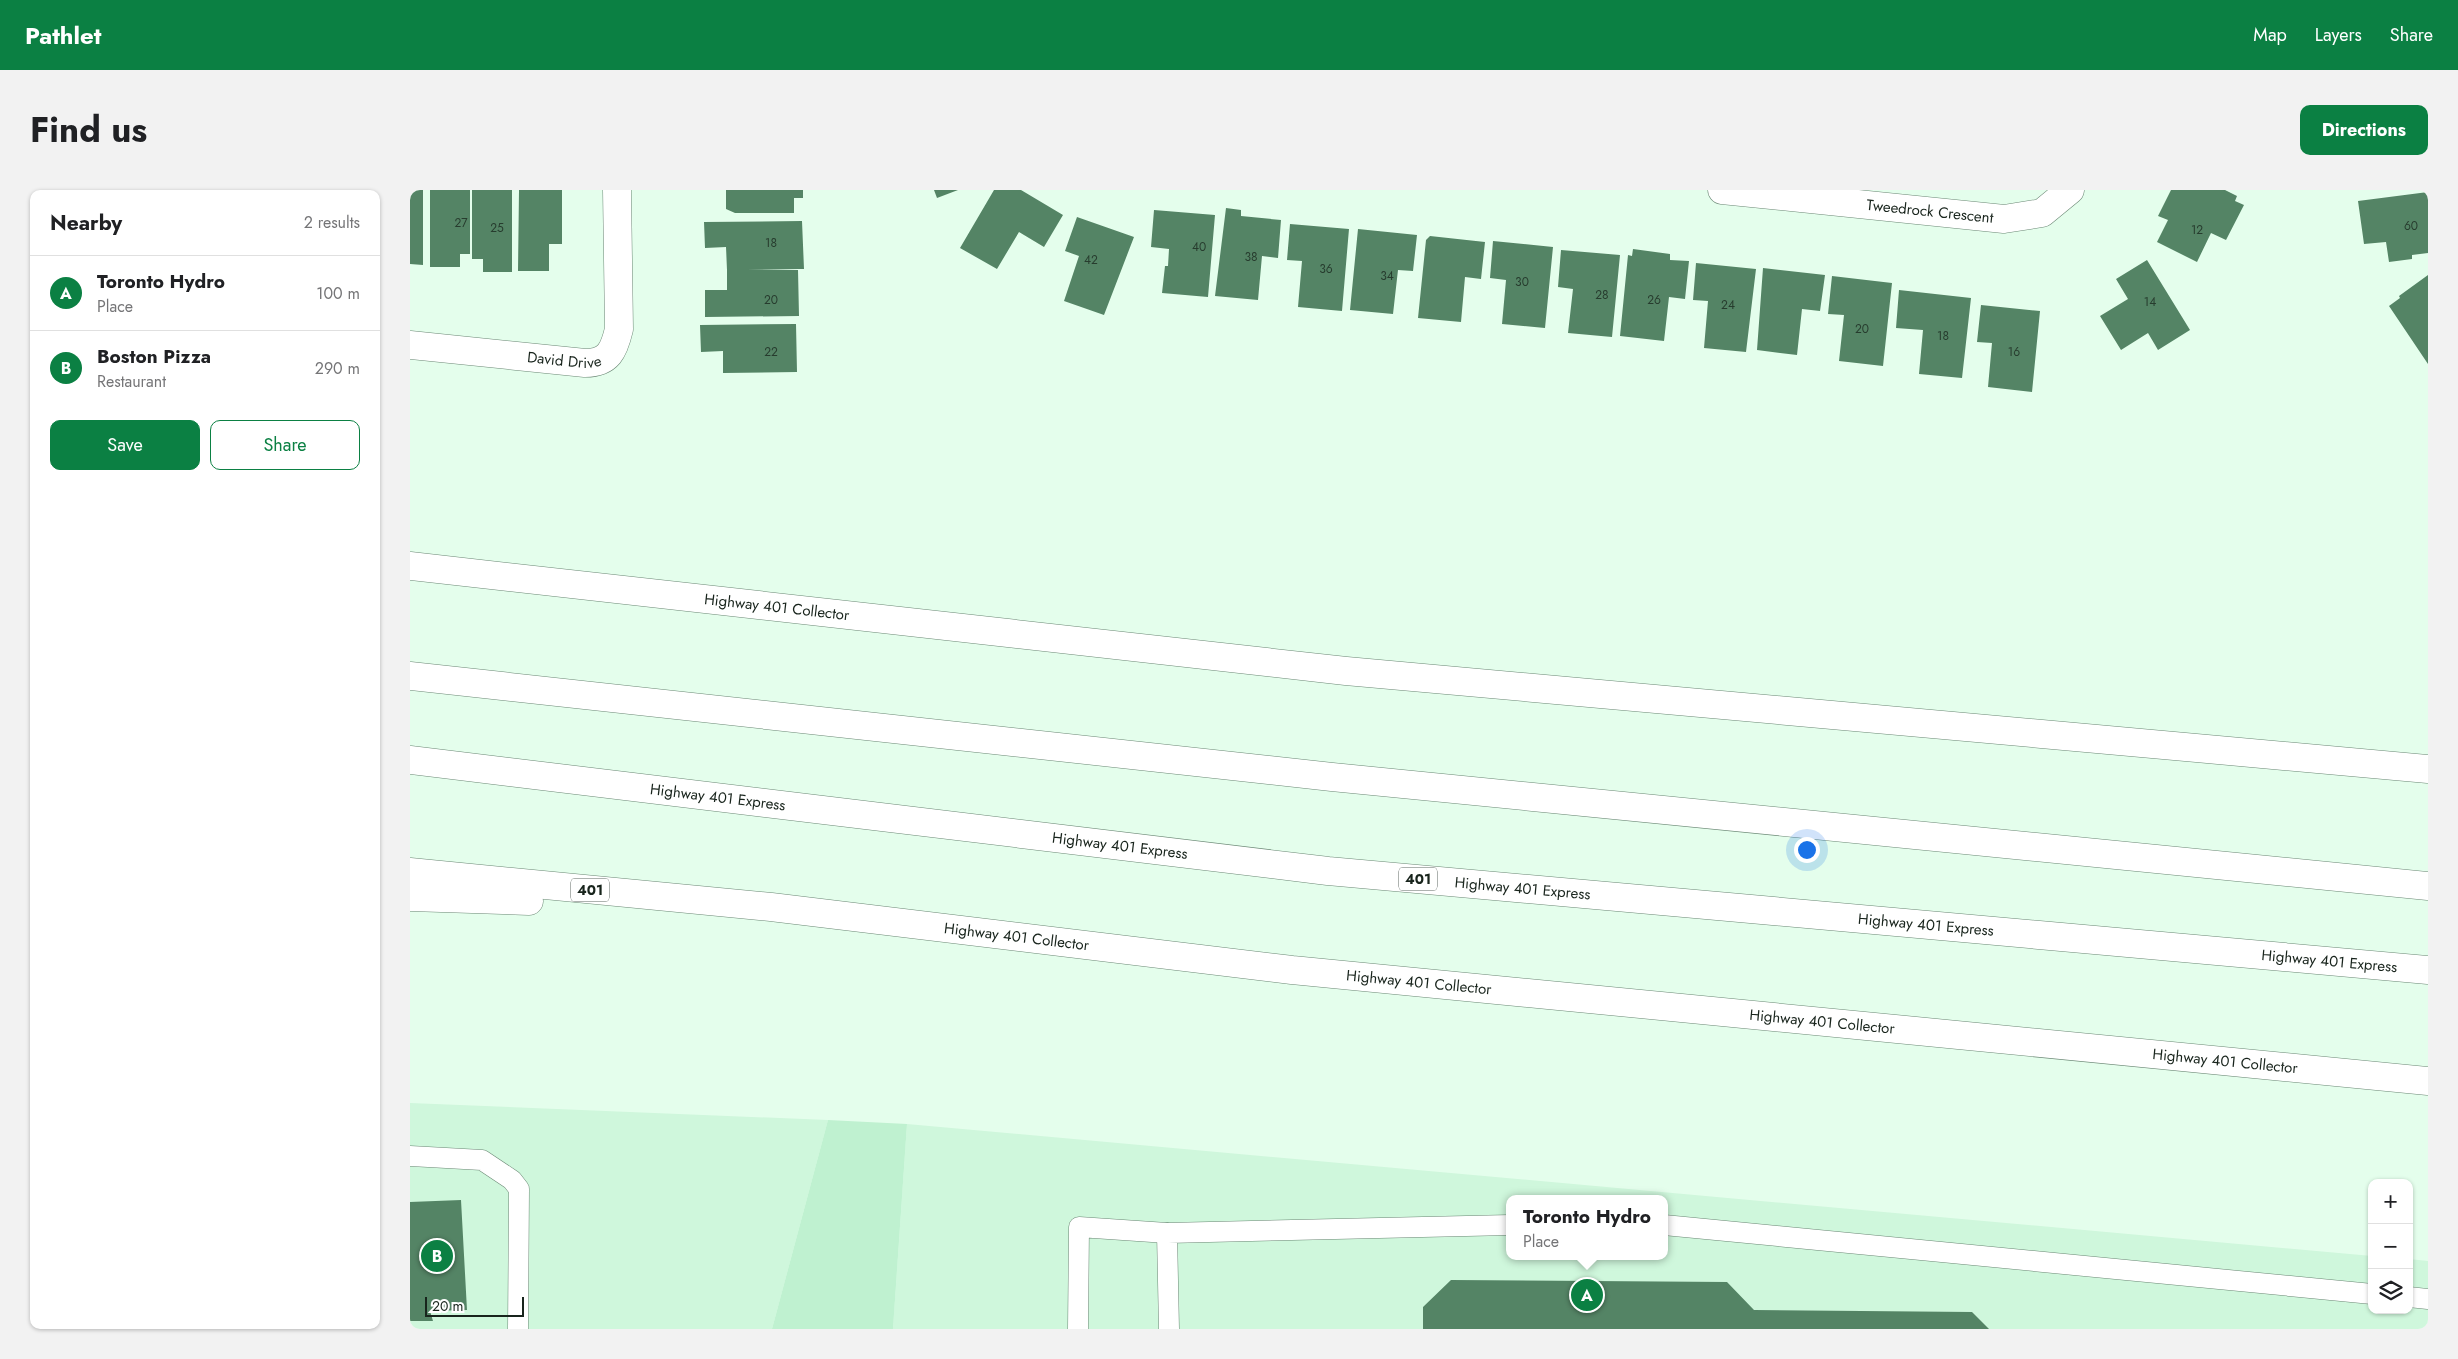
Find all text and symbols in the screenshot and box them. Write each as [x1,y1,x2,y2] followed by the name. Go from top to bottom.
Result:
[25,18,101,53] text: Pathlet
[2253,22,2287,48] text: Map
[2315,22,2362,48] text: Layers
[2390,22,2433,48] text: Share
[30,105,147,155] text: Find us
[2300,105,2428,155] button: Directions
[1865,194,1995,229] street label: Tweedrock Crescent
[50,208,122,238] text: Nearby
[304,211,360,234] text: 2 results
[454,214,468,232] house number: 27
[2404,217,2418,235] house number: 60
[490,219,504,237] house number: 25
[2191,221,2203,239] house number: 12
[765,234,777,252] house number: 18
[1192,238,1206,256] house number: 40
[1244,248,1258,266] house number: 38
[1084,251,1098,269] house number: 42
[1319,260,1333,278] house number: 36
[1380,267,1394,285] house number: 34
[97,268,225,295] text: Toronto Hydro
[1515,273,1529,291] house number: 30
[60,282,72,305] text: A
[316,282,360,305] text: 100 m
[1595,286,1609,304] house number: 28
[764,291,778,309] house number: 20
[1647,291,1661,309] house number: 26
[2144,293,2156,311] house number: 14
[97,295,133,318] text: Place
[1721,296,1735,314] house number: 24
[1855,320,1869,338] house number: 20
[1937,327,1949,345] house number: 18
[97,343,211,370] text: Boston Pizza
[764,343,778,361] house number: 22
[2008,343,2020,361] house number: 16
[526,346,604,374] street label: David Drive
[61,357,71,380] text: B
[315,357,360,380] text: 290 m
[97,370,166,393] text: Restaurant
[50,420,200,470] button: Save
[210,420,360,470] button: Share
[703,588,851,626] street label: Highway 401 Collector
[649,778,787,816] street label: Highway 401 Express
[1051,827,1189,865] street label: Highway 401 Express
[1794,837,1820,863] your location
[1399,868,1437,891] road number: 401
[1454,871,1591,906] street label: Highway 401 Express
[571,878,609,902] road number: 401
[1857,908,1995,942] street label: Highway 401 Express
[943,917,1091,956] street label: Highway 401 Collector
[2260,944,2398,978] street label: Highway 401 Express
[1345,964,1493,1001] street label: Highway 401 Collector
[1748,1004,1896,1040] street label: Highway 401 Collector
[2151,1043,2300,1079] street label: Highway 401 Collector
[2368,1179,2413,1314] map controls
[2368,1179,2413,1224] button: +
[1506,1195,1668,1260] popup
[1523,1203,1651,1230] text: Toronto Hydro
[2368,1224,2413,1269] button: −
[1523,1230,1559,1253] text: Place
[421,1237,453,1275] pin: B
[2368,1269,2413,1314] button: layers
[1571,1276,1603,1314] pin: A
[425,1294,524,1317] scale bar
[432,1296,464,1316] text: 20 m

